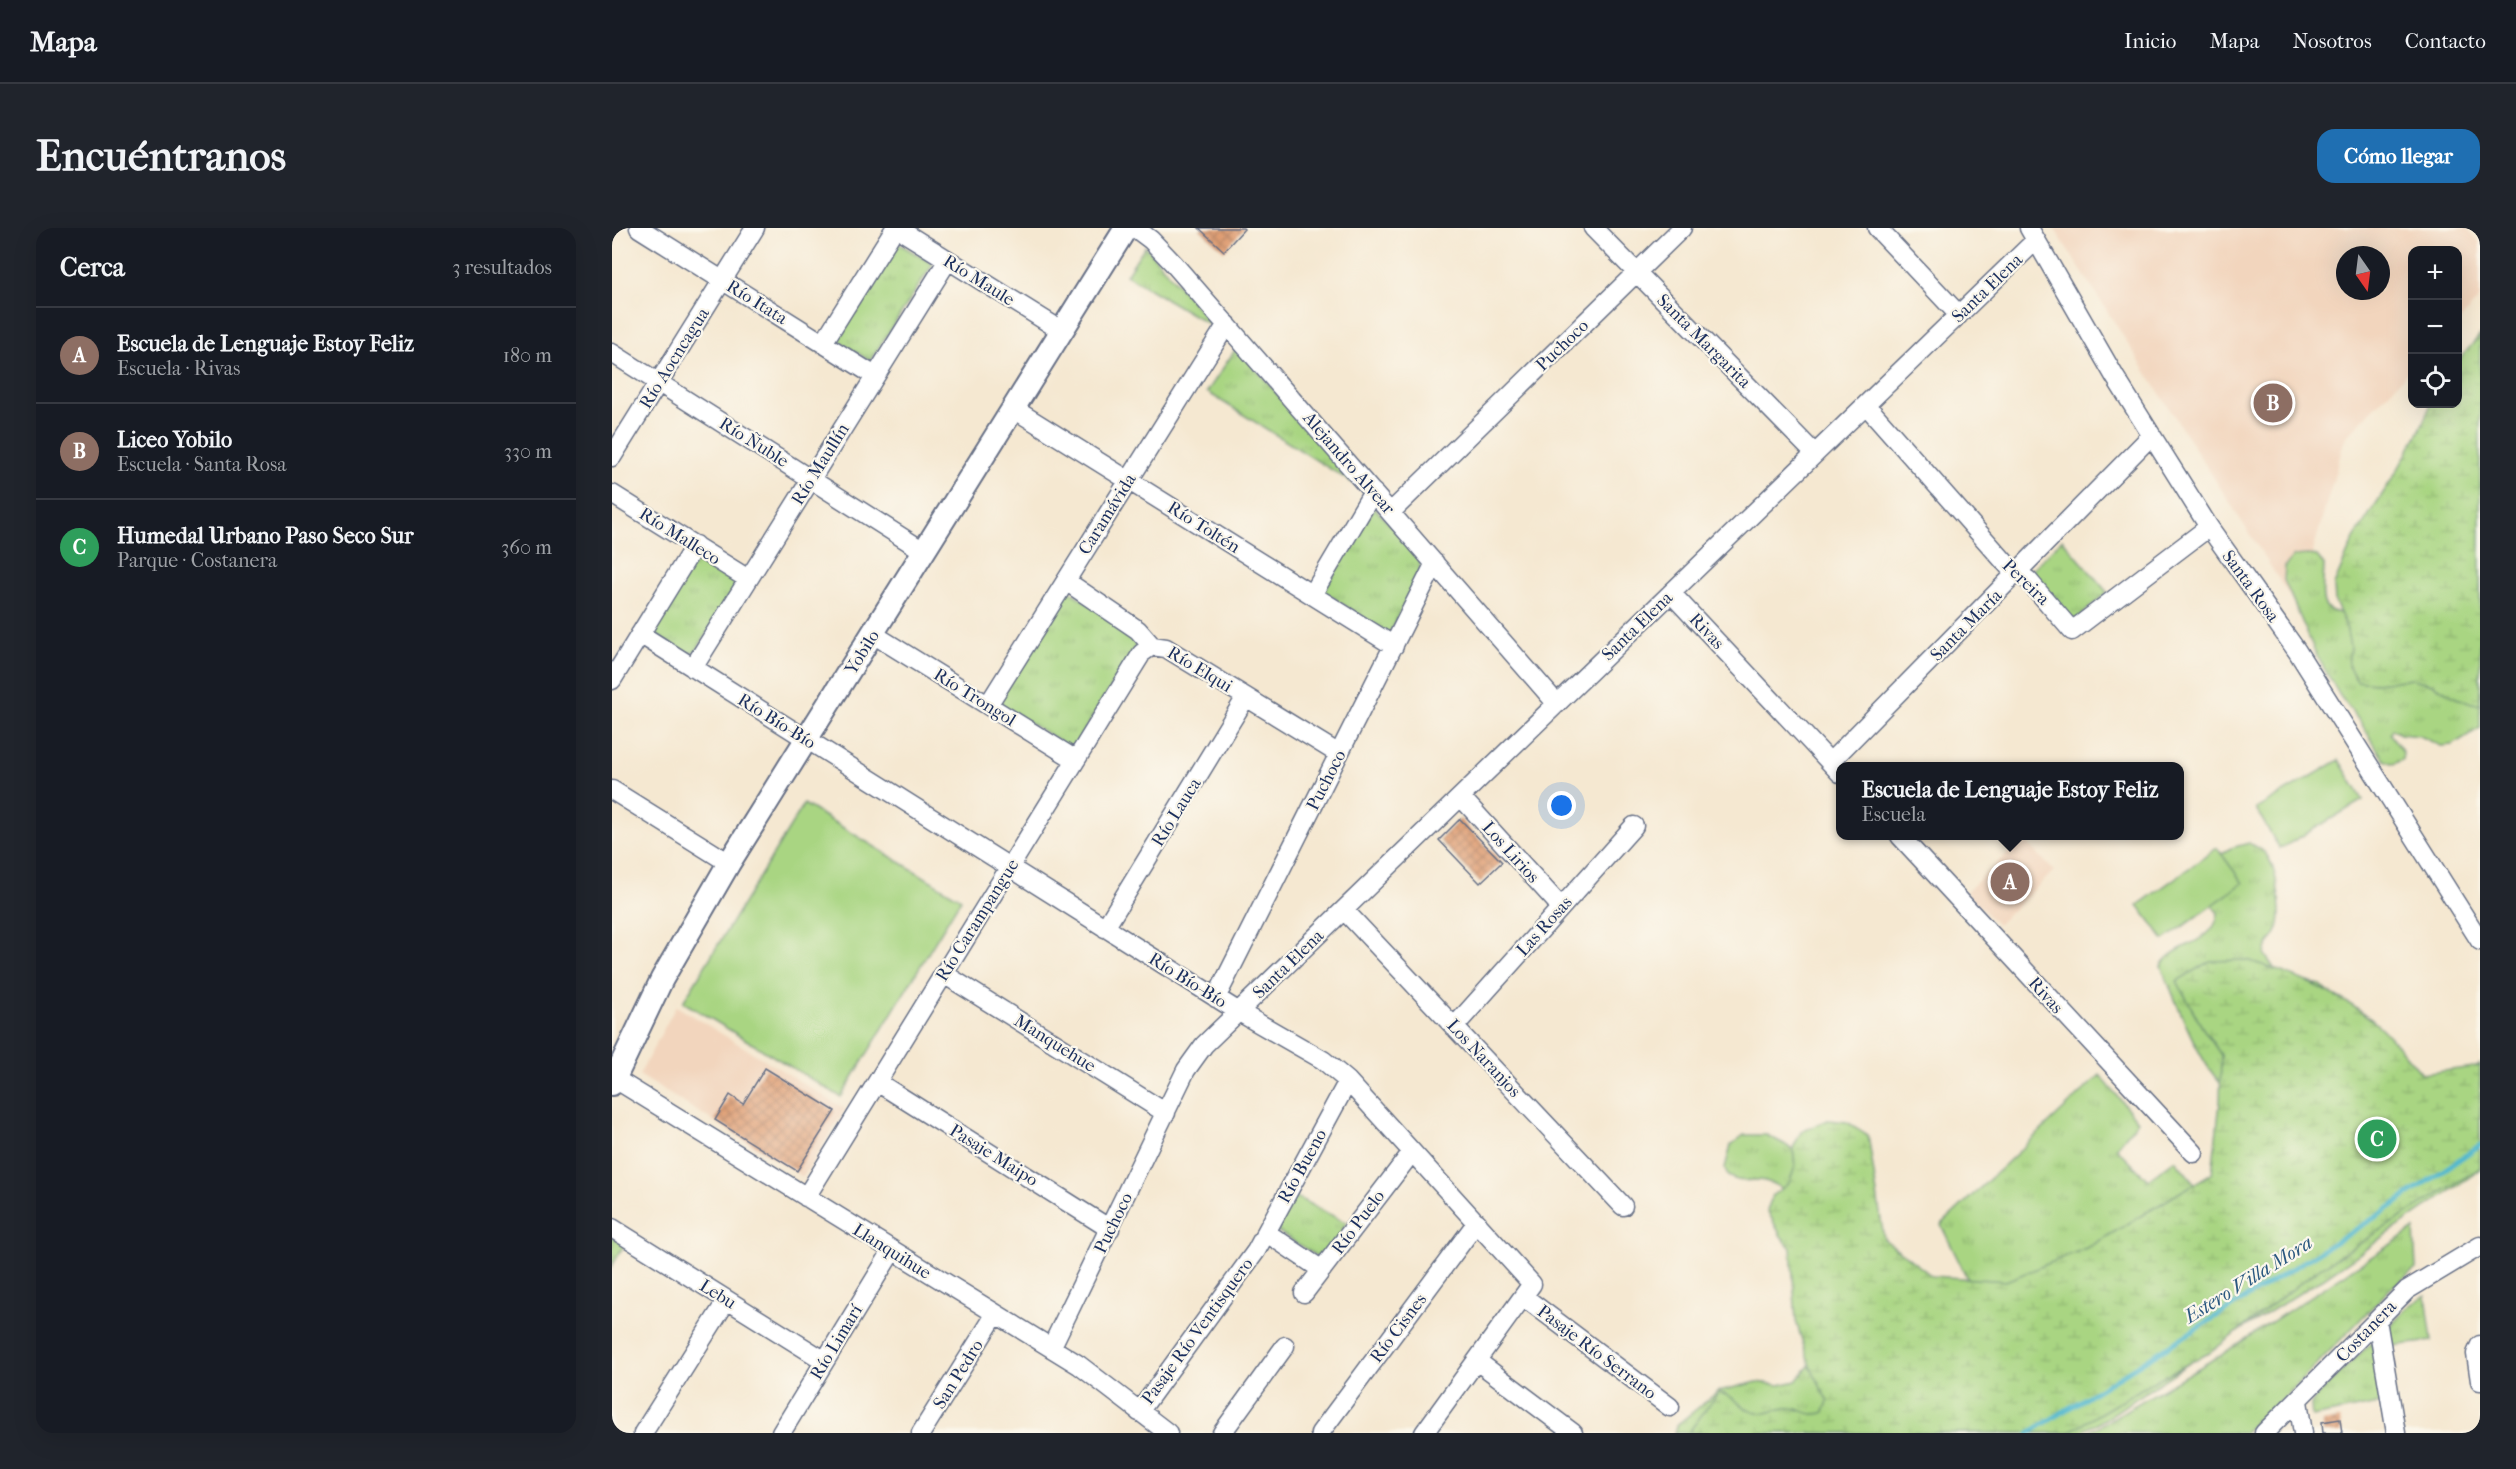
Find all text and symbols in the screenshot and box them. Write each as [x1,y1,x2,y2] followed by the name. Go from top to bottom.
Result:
[30,25,97,58] text: Mapa
[2124,29,2176,53] text: Inicio
[2209,29,2259,53] text: Mapa
[2292,29,2372,53] text: Nosotros
[2405,29,2486,53] text: Contacto
[2317,129,2480,183] button: Cómo llegar
[36,132,286,181] text: Encuéntranos
[2336,246,2390,300] north arrow
[2408,246,2462,408] map controls
[2408,246,2462,300] button: +
[1948,249,2028,327] street label: Santa Elena
[939,250,1018,311] street label: Río Maule
[60,252,125,283] text: Cerca
[452,256,552,279] text: 3 resultados
[723,276,791,330] street label: Río Itata
[1652,290,1756,393] street label: Santa Margarita
[2408,300,2462,354] button: −
[635,303,714,413] street label: Río Aocncagua
[1532,315,1593,376] street label: Puchoco
[117,331,414,357] text: Escuela de Lenguaje Estoy Feliz
[73,344,86,367] text: A
[503,344,552,367] text: 180 m
[2408,354,2462,408] button: locate
[117,357,240,380] text: Escuela · Rivas
[2254,380,2292,426] pin: B
[1298,407,1399,519] street label: Alejandro Alvear
[715,412,793,472] street label: Río Ñuble
[787,419,854,509] street label: Río Maullín
[117,427,232,453] text: Liceo Yobilo
[73,440,86,463] text: B
[504,440,552,463] text: 330 m
[117,453,287,476] text: Escuela · Santa Rosa
[1074,469,1141,559] street label: Caramávida
[1164,497,1244,558] street label: Río Toltén
[635,503,724,570] street label: Río Malleco
[117,523,413,549] text: Humedal Urbano Paso Seco Sur
[73,536,86,559] text: C
[501,536,552,559] text: 360 m
[2218,546,2284,627] street label: Santa Rosa
[117,549,277,572] text: Parque · Costanera
[1998,555,2054,610] street label: Pereira
[1926,585,2007,666] street label: Santa María
[1598,587,1678,665] street label: Santa Elena
[1685,609,1729,654] street label: Rivas
[840,626,884,679] street label: Yobilo
[1164,642,1237,697] street label: Río Elqui
[930,664,1020,731] street label: Río Trongol
[734,689,820,754] street label: Río Bío-Bío
[1302,746,1351,814] street label: Puchoco
[1836,762,2184,840] popup
[1147,774,1206,850] street label: Río Lauca
[1861,777,2159,803] text: Escuela de Lenguaje Estoy Feliz
[1547,791,1576,820] your location
[1861,803,1926,826] text: Escuela
[1478,817,1544,888] street label: Los Lirios
[931,855,1023,985] street label: Río Carampangue
[1990,860,2030,904] pin: A
[1512,892,1577,961] street label: Las Rosas
[1249,925,1329,1003] street label: Santa Elena
[1145,948,1231,1013] street label: Río Bío-Bío
[2024,973,2068,1018] street label: Rivas
[1010,1010,1100,1077] street label: Manquehue
[1442,1015,1525,1102] street label: Los Naranjos
[2358,1116,2396,1162] pin: C
[946,1120,1042,1191] street label: Pasaje Maipo
[1274,1126,1331,1207] street label: Río Bueno
[1327,1186,1389,1259] street label: Río Puelo
[1090,1189,1137,1257] street label: Puchoco
[849,1219,935,1284] street label: Llanquihue
[2179,1231,2317,1329] water label: Estero Villa Mora
[1137,1254,1258,1409] street label: Pasaje Río Ventisquero
[695,1275,740,1314] street label: Lebu
[1366,1289,1431,1367] street label: Río Cisnes
[2332,1296,2401,1367] street label: Costanera
[806,1300,867,1384] street label: Río Limarí
[1533,1301,1660,1404] street label: Pasaje Río Serrano
[929,1336,988,1413] street label: San Pedro

